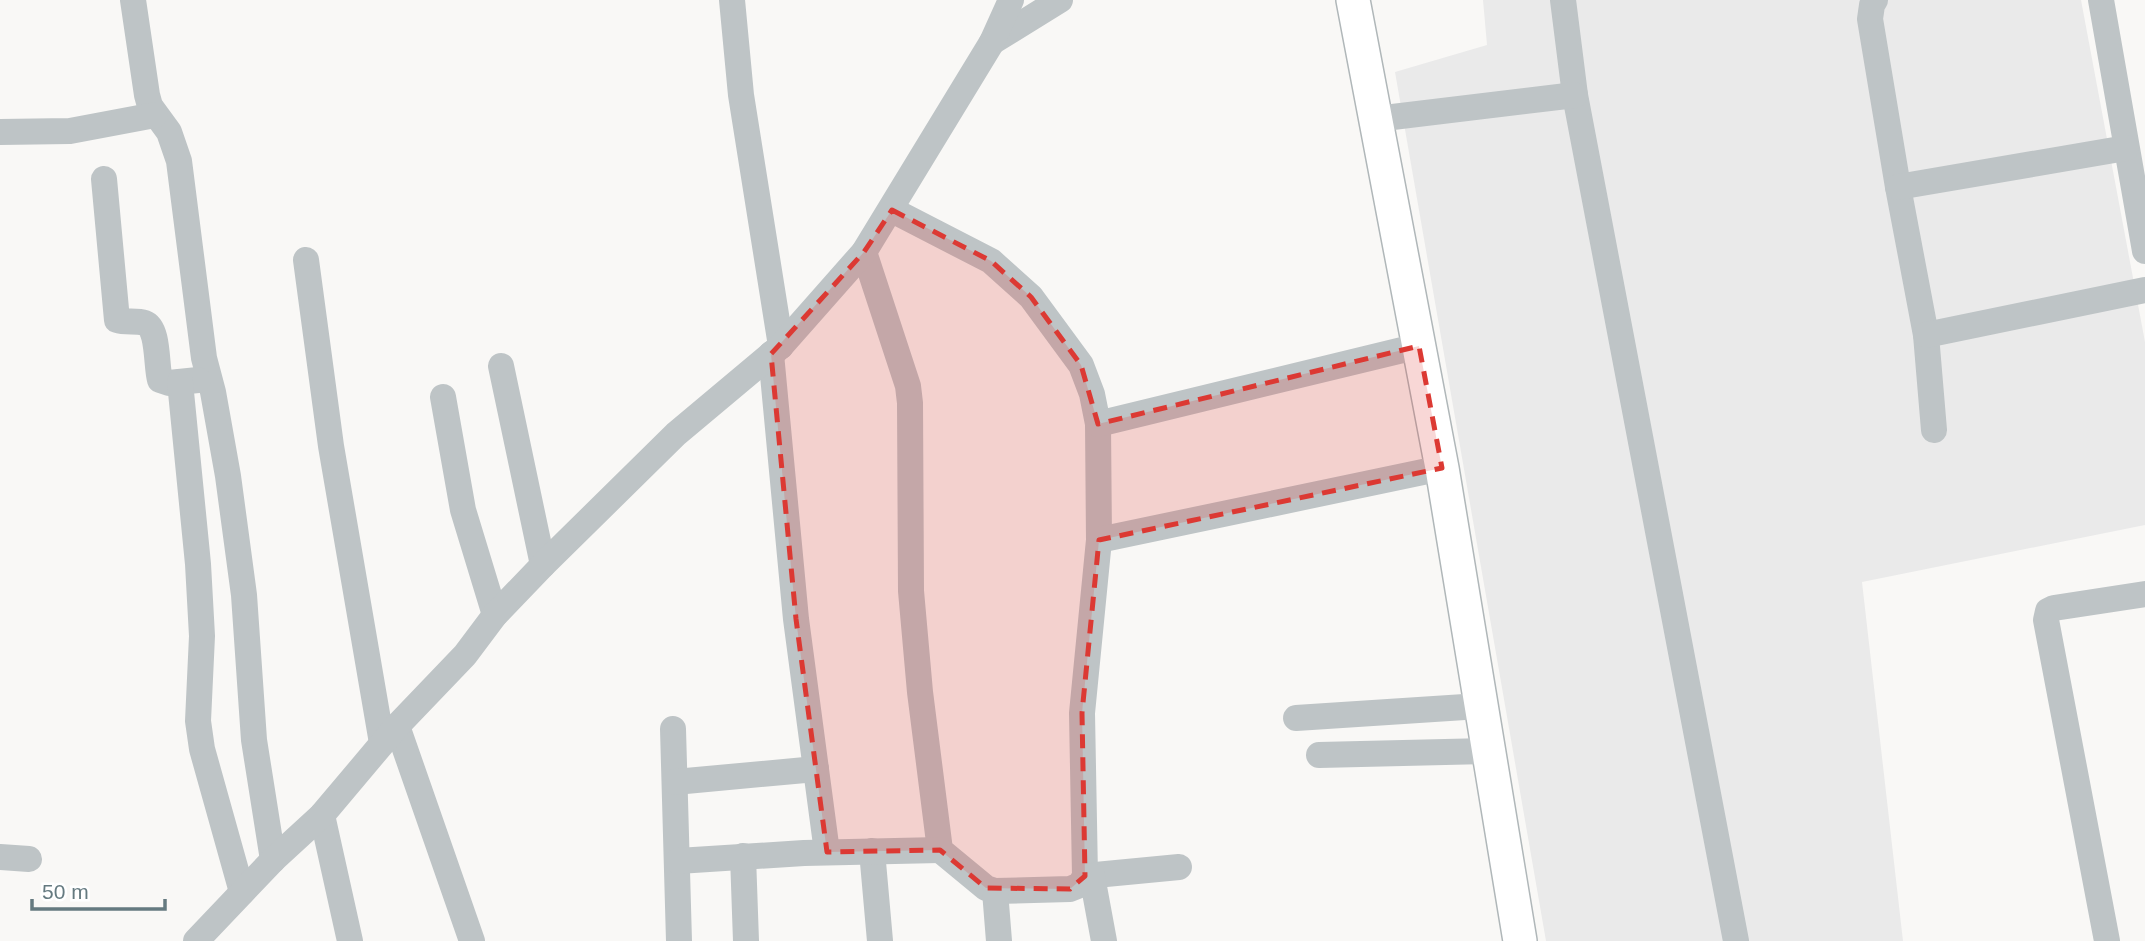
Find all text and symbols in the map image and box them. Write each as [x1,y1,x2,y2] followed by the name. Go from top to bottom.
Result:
[32,867,164,911] scale bar
[42,880,89,903] text: 50 m

